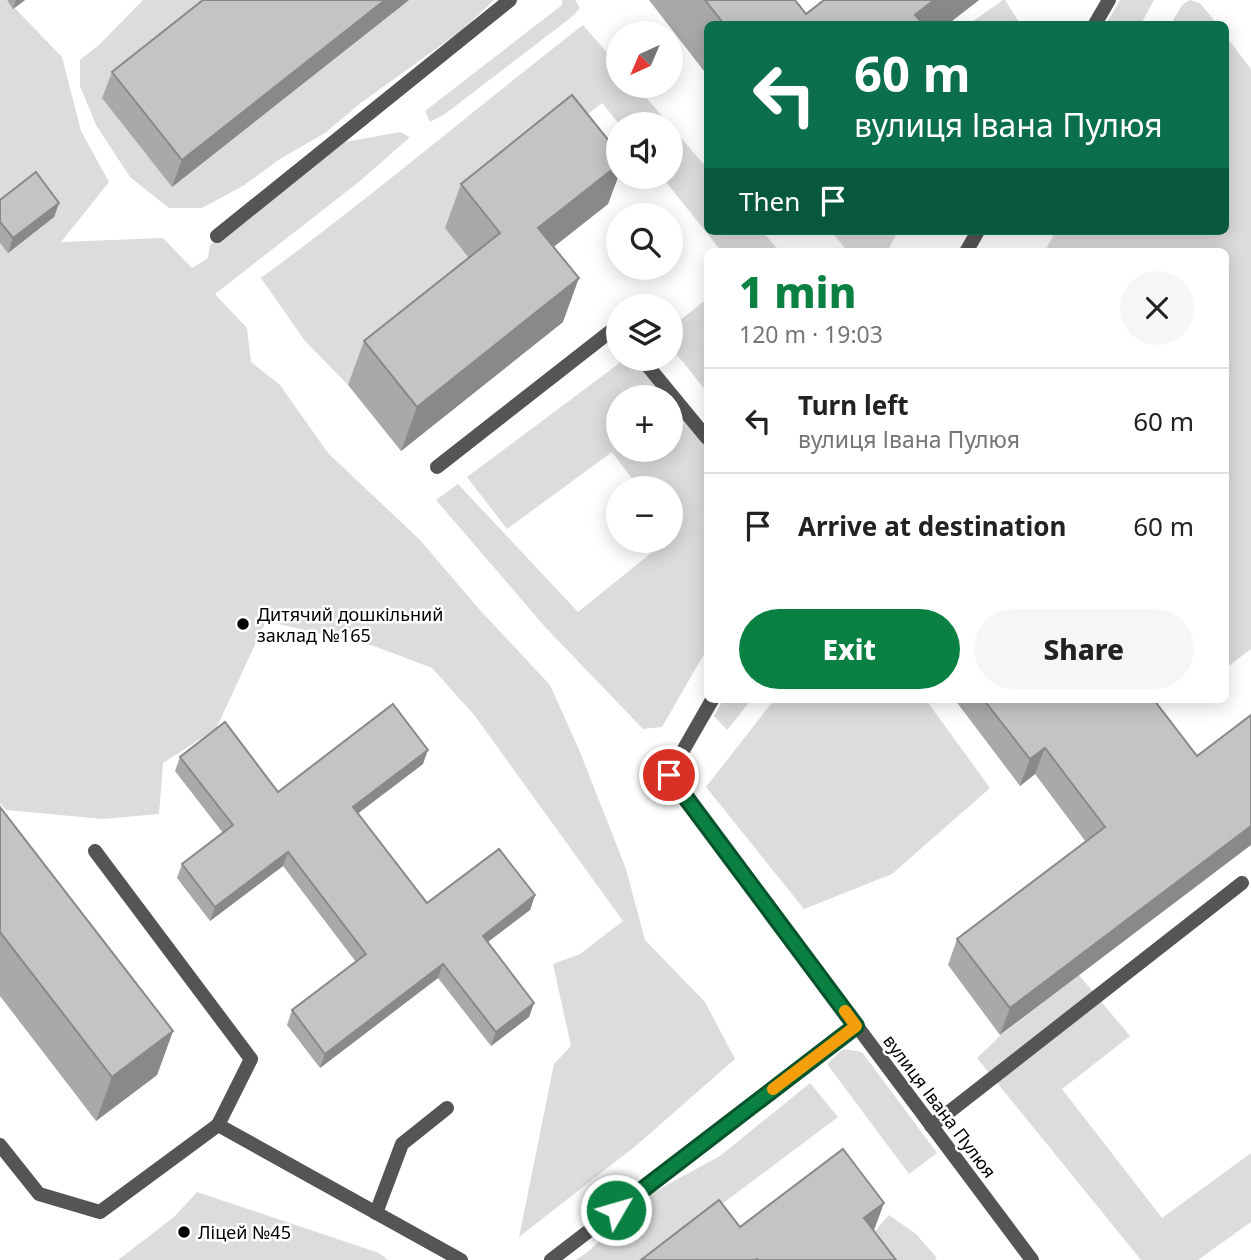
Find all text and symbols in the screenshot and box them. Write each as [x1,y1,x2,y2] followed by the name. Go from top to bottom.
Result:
[606,21,682,98] north arrow
[606,21,683,553] map controls
[854,40,971,106] text: 60 m
[739,49,830,140] icon: left
[854,103,1163,146] text: вулиця Івана Пулюя
[606,112,683,189] button: sound
[814,182,852,220] icon: arrive
[739,183,800,219] text: Then
[606,203,683,280] button: search
[739,263,856,320] text: 1 min
[1120,271,1194,345] button: close
[606,294,683,371] button: layers
[739,318,883,350] text: 120 m · 19:03
[606,385,683,462] button: +
[798,387,909,423] text: Turn left
[739,402,777,440] icon: left
[1133,403,1194,439] text: 60 m
[798,423,1020,455] text: вулиця Івана Пулюя
[606,476,683,553] button: −
[739,507,777,545] icon: arrive
[798,508,1067,544] text: Arrive at destination
[1133,508,1194,544] text: 60 m
[257,602,443,647] place label: Дитячий дошкільний заклад №165
[739,609,960,689] button: Exit
[974,609,1194,689] button: Share
[235,616,251,632] marker: Дитячий дошкільний заклад №165
[639,745,699,805] pin
[650,756,688,794] icon: arrive
[878,1029,1002,1183] street label: вулиця Івана Пулюя
[579,1173,653,1247] position arrow
[198,1220,291,1244] place label: Ліцей №45
[176,1224,192,1240] marker: Ліцей №45

